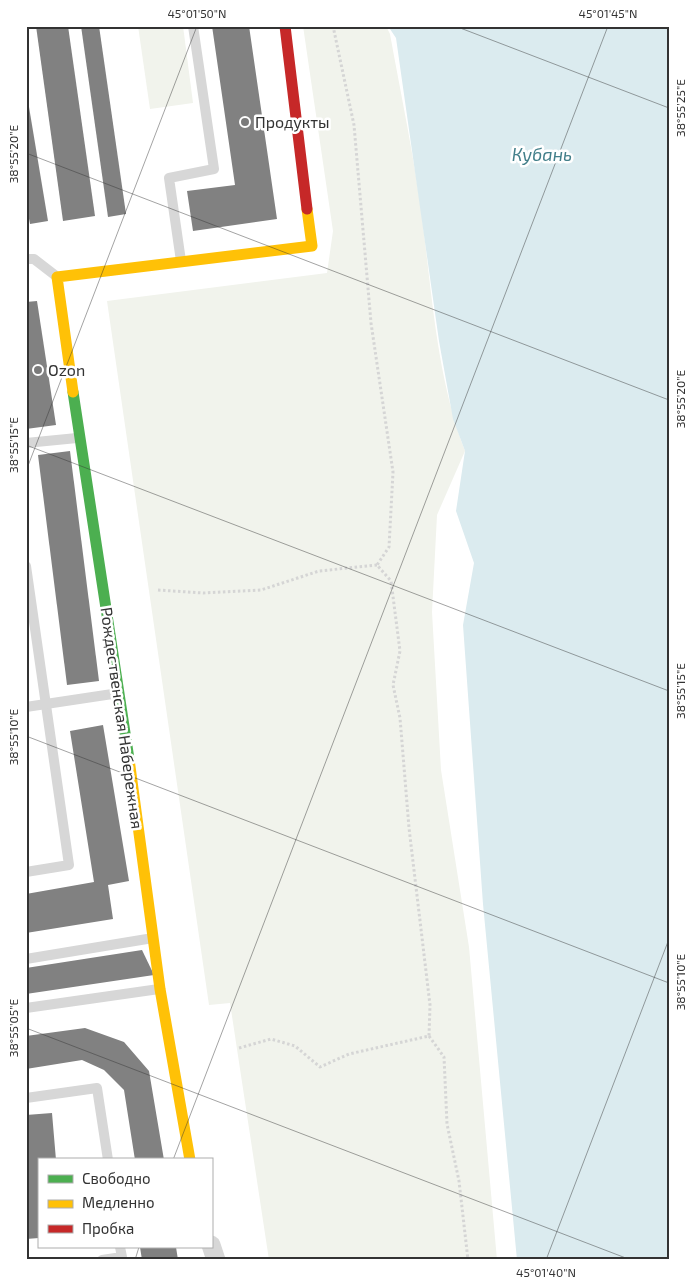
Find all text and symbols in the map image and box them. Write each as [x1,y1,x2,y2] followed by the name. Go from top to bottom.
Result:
[167,6,227,20] text: 45°01'50"N
[579,6,637,20] text: 45°01'45"N
[673,79,687,137] text: 38°55'25"E
[255,112,330,132] place label: Продукты
[239,116,251,128] marker: Продукты
[6,124,20,183] text: 38°55'20"E
[512,143,572,165] water label: Кубань
[48,360,85,379] place label: Ozon
[32,364,44,376] marker: Ozon
[673,369,687,428] text: 38°55'20"E
[6,417,20,473] text: 38°55'15"E
[98,606,147,830] street label: Рождественская Набережная
[673,663,687,719] text: 38°55'15"E
[6,708,20,765] text: 38°55'10"E
[673,953,687,1010] text: 38°55'10"E
[6,999,20,1057] text: 38°55'05"E
[38,1158,212,1248] legend
[82,1169,151,1187] text: Свободно
[82,1193,155,1211] text: Медленно
[82,1219,134,1237] text: Пробка
[516,1265,576,1279] text: 45°01'40"N

